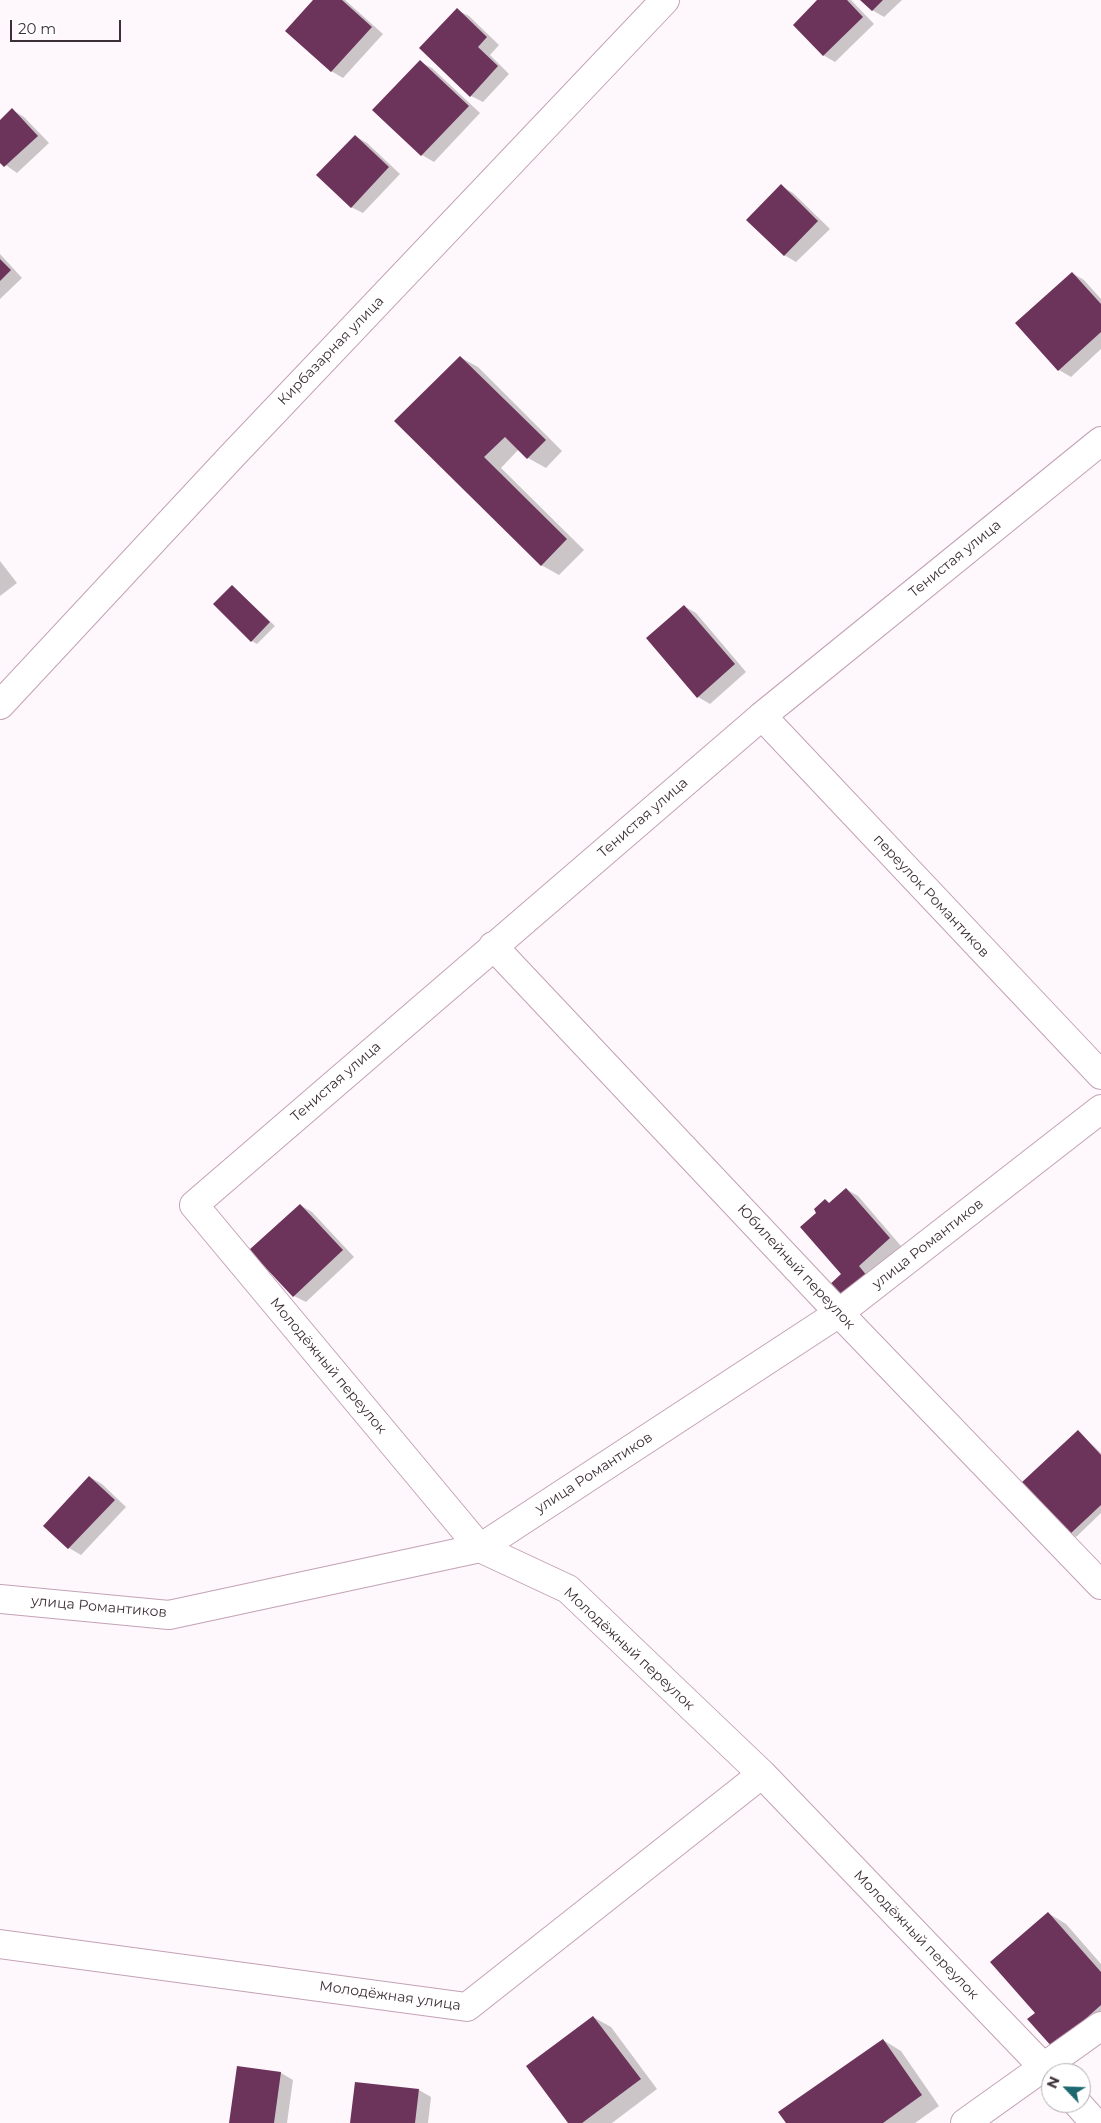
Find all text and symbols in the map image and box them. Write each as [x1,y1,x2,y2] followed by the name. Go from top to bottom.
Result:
[12,10,124,42] scale bar
[18,19,56,38] text: 20 m
[275,293,387,409] street label: Кирбазарная улица
[906,517,1004,601] street label: Тенистая улица
[595,774,691,862] street label: Тенистая улица
[870,831,992,961] street label: переулок Романтиков
[288,1038,384,1126] street label: Тенистая улица
[869,1195,987,1293] street label: улица Романтиков
[734,1201,858,1333] street label: Юбилейный переулок
[266,1295,390,1437] street label: Молодёжный переулок
[532,1429,656,1517] street label: улица Романтиков
[560,1584,698,1714] street label: Молодёжный переулок
[30,1593,168,1621] street label: улица Романтиков
[850,1867,982,2003] street label: Молодёжный переулок
[318,1978,462,2014] street label: Молодёжная улица
[1041,2063,1091,2113] north arrow
[1043,2073,1064,2091] text: N

